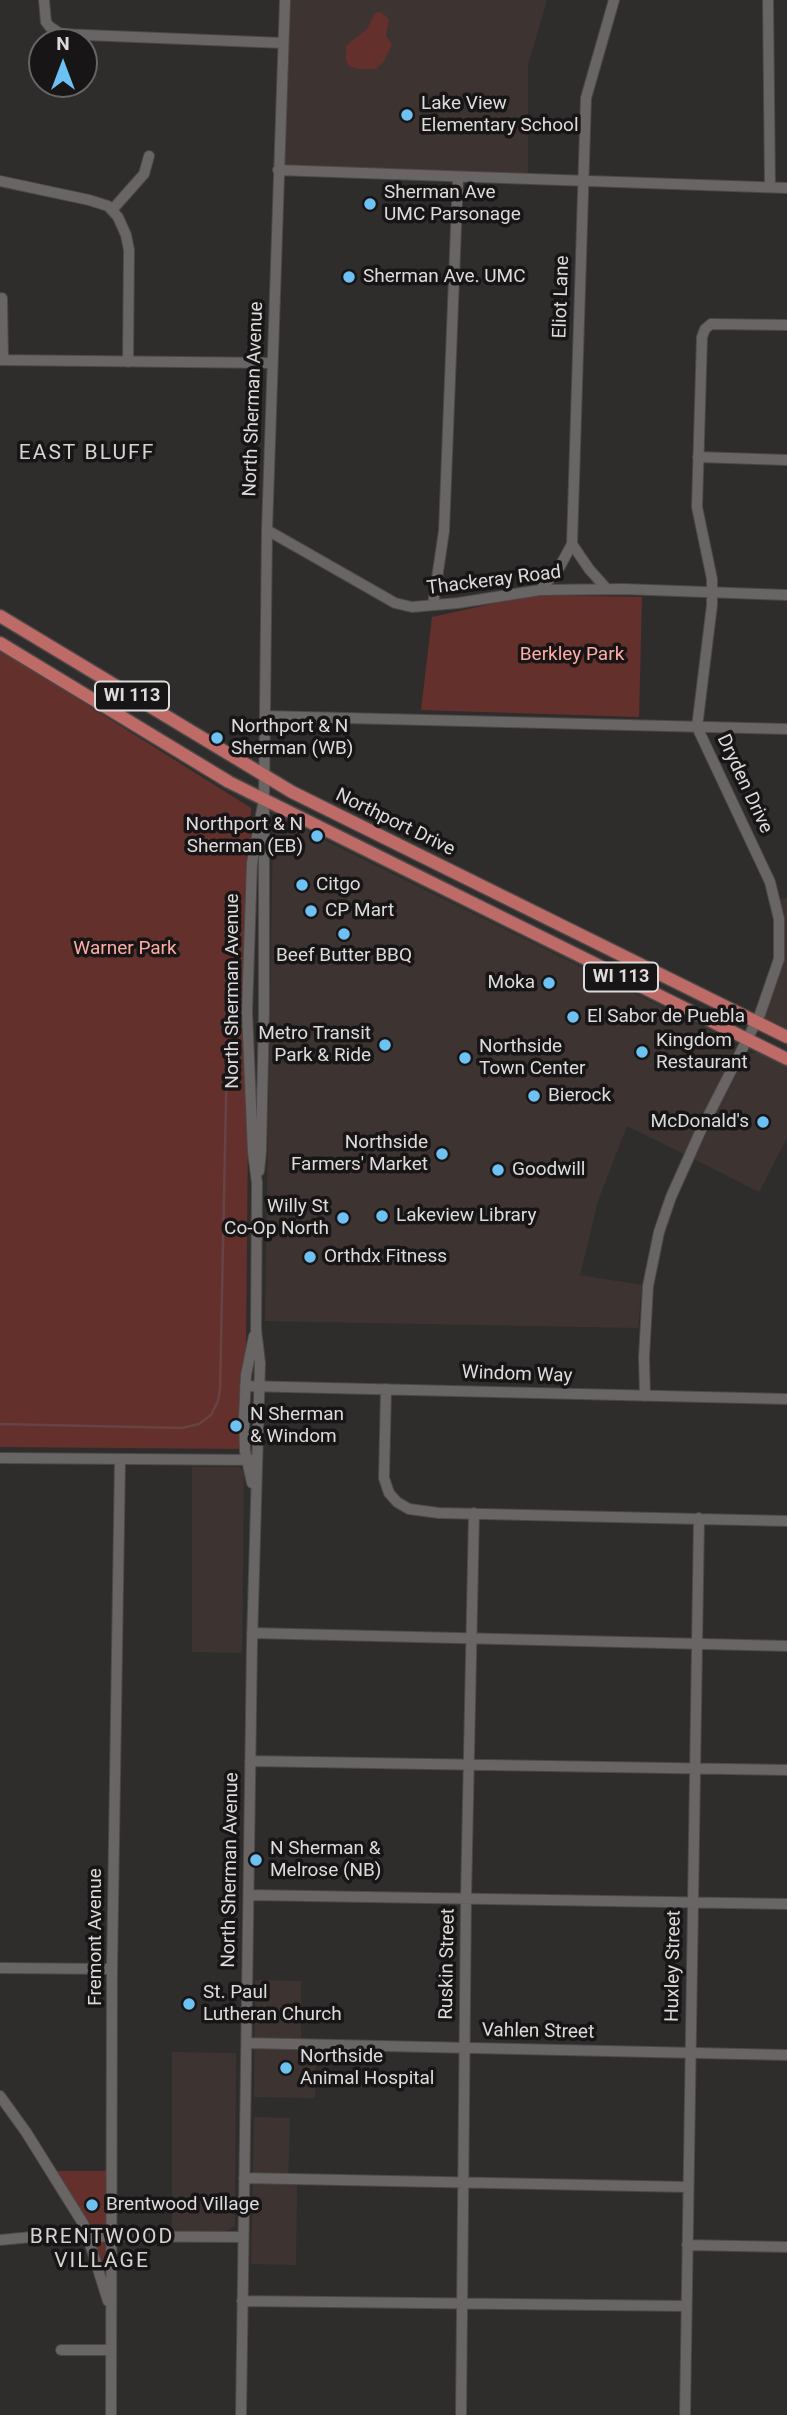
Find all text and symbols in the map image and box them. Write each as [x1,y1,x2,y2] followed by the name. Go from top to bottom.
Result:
[28,28,98,98] north arrow
[56,32,70,55] text: N
[421,93,579,137] place label: Lake View Elementary School
[399,107,415,123] marker: Lake View Elementary School
[384,182,521,226] place label: Sherman Ave UMC Parsonage
[362,196,378,212] marker: Sherman Ave UMC Parsonage
[549,255,575,339] street label: Eliot Lane
[363,266,526,288] place label: Sherman Ave. UMC
[341,269,357,285] marker: Sherman Ave. UMC
[239,301,269,497] street label: North Sherman Avenue
[20,441,154,467] district label: EAST BLUFF
[426,561,562,601] street label: Thackeray Road
[520,644,624,666] park label: Berkley Park
[95,682,169,710] road number: WI 113
[231,716,353,760] place label: Northport & N Sherman (WB)
[209,730,225,746] marker: Northport & N Sherman (WB)
[711,731,777,837] street label: Dryden Drive
[332,784,458,862] street label: Northport Drive
[186,814,303,858] place label: Northport & N Sherman (EB)
[309,828,325,844] marker: Northport & N Sherman (EB)
[316,874,361,896] place label: Citgo
[294,877,310,893] marker: Citgo
[222,893,244,1089] street label: North Sherman Avenue
[325,900,394,922] place label: CP Mart
[303,903,319,919] marker: CP Mart
[336,926,352,942] marker: Beef Butter BBQ
[73,938,177,960] park label: Warner Park
[276,945,412,967] place label: Beef Butter BBQ
[584,962,658,992] road number: WI 113
[488,972,535,994] place label: Moka
[541,975,557,991] marker: Moka
[587,1006,745,1028] place label: El Sabor de Puebla
[565,1009,581,1025] marker: El Sabor de Puebla
[258,1023,371,1067] place label: Metro Transit Park & Ride
[656,1030,748,1074] place label: Kingdom Restaurant
[479,1036,585,1080] place label: Northside Town Center
[377,1037,393,1053] marker: Metro Transit Park & Ride
[634,1044,650,1060] marker: Kingdom Restaurant
[457,1050,473,1066] marker: Northside Town Center
[548,1085,611,1107] place label: Bierock
[526,1088,542,1104] marker: Bierock
[651,1111,749,1133] place label: McDonald's
[755,1114,771,1130] marker: McDonald's
[291,1132,428,1176] place label: Northside Farmers' Market
[434,1146,450,1162] marker: Northside Farmers' Market
[512,1159,585,1181] place label: Goodwill
[490,1162,506,1178] marker: Goodwill
[224,1196,329,1240] place label: Willy St Co-Op North
[396,1205,536,1227] place label: Lakeview Library
[374,1208,390,1224] marker: Lakeview Library
[335,1210,351,1226] marker: Willy St Co-Op North
[324,1246,447,1268] place label: Orthdx Fitness
[302,1249,318,1265] marker: Orthdx Fitness
[461,1362,573,1388] street label: Windom Way
[250,1404,344,1448] place label: N Sherman & Windom
[228,1418,244,1434] marker: N Sherman & Windom
[218,1772,244,1968] street label: North Sherman Avenue
[270,1838,381,1882] place label: N Sherman & Melrose (NB)
[248,1852,264,1868] marker: N Sherman & Melrose (NB)
[85,1868,107,2006] street label: Fremont Avenue
[436,1908,460,2020] street label: Ruskin Street
[662,1910,686,2022] street label: Huxley Street
[203,1982,342,2026] place label: St. Paul Lutheran Church
[181,1996,197,2012] marker: St. Paul Lutheran Church
[482,2020,594,2044] street label: Vahlen Street
[300,2046,434,2090] place label: Northside Animal Hospital
[278,2060,294,2076] marker: Northside Animal Hospital
[106,2194,259,2216] place label: Brentwood Village
[84,2197,100,2213] marker: Brentwood Village
[31,2225,173,2275] district label: BRENTWOOD VILLAGE

